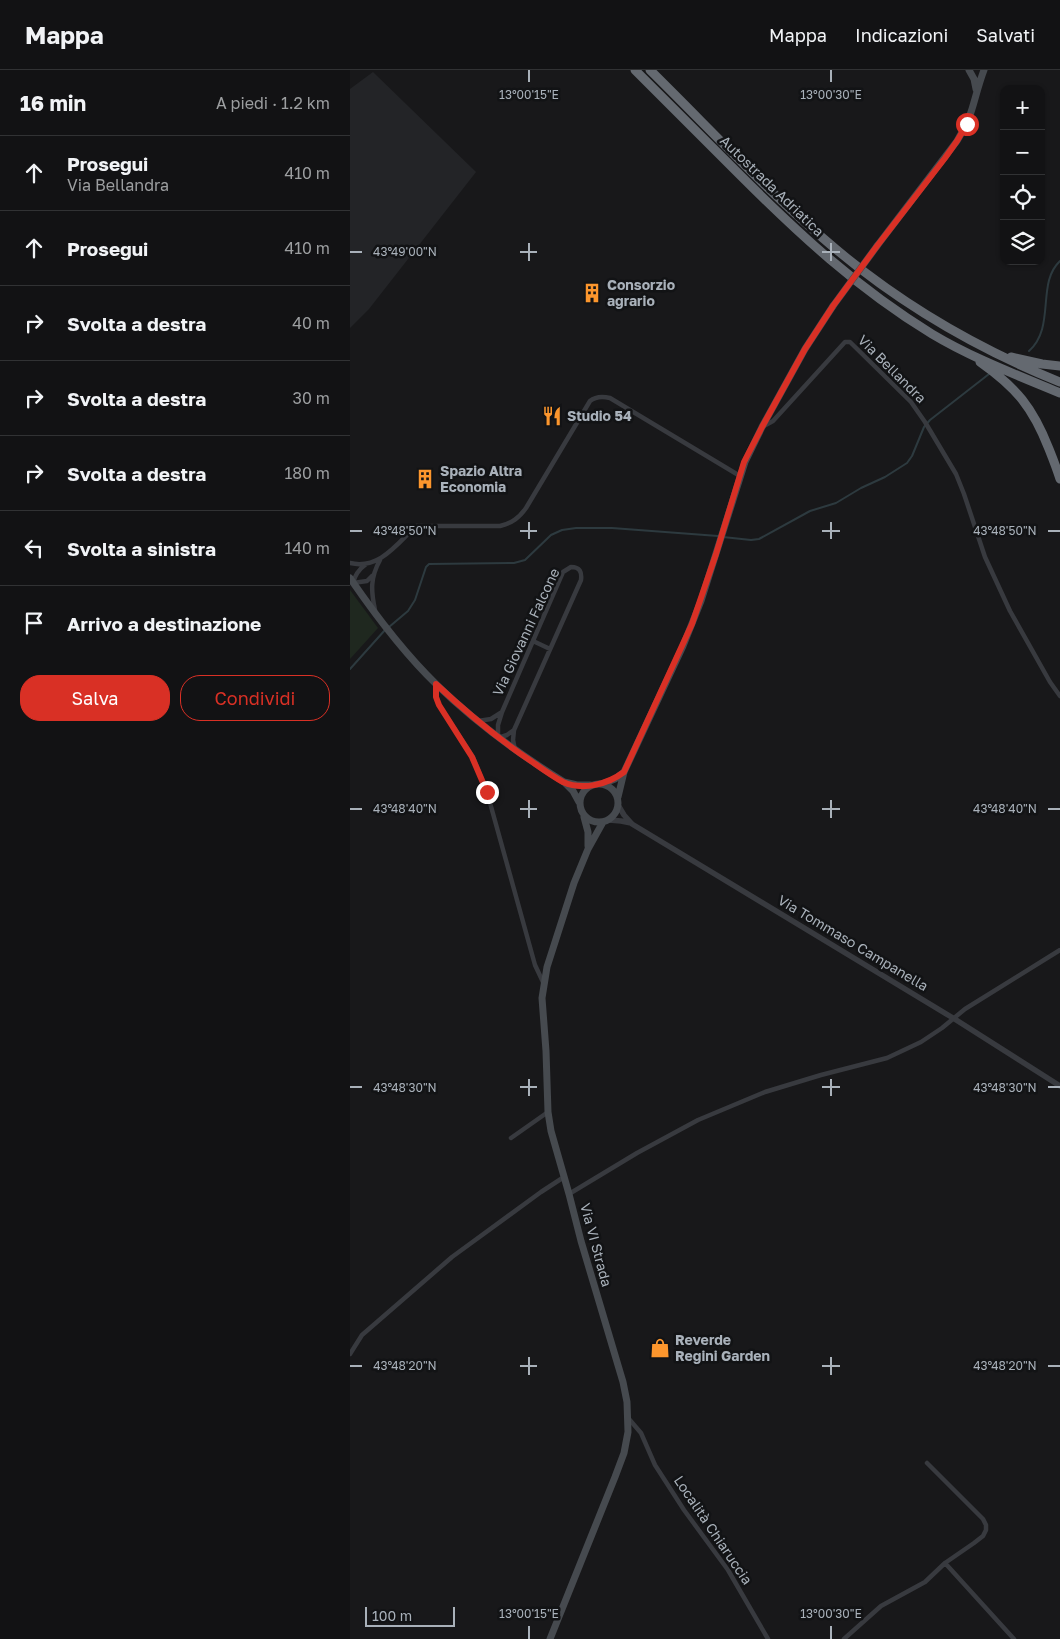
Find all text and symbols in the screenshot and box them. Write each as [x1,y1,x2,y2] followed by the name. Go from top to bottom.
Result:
[25,20,104,49] text: Mappa
[769,24,827,46] text: Mappa
[855,24,948,46] text: Indicazioni
[976,24,1035,46] text: Salvati
[1000,85,1045,265] map controls
[1000,85,1045,130] button: +
[499,87,559,102] text: 13°00'15"E
[800,87,862,102] text: 13°00'30"E
[20,90,86,116] text: 16 min
[216,93,330,113] text: A piedi · 1.2 km
[956,113,979,136] route start
[1000,130,1045,175] button: −
[717,132,828,240] street label: Autostrada Adriatica
[67,152,148,175] text: Prosegui
[20,159,48,187] icon: ahead
[284,163,330,183] text: 410 m
[67,175,169,195] text: Via Bellandra
[1000,175,1045,220] button: locate
[1000,220,1045,265] button: layers
[20,234,48,262] icon: ahead
[67,237,148,260] text: Prosegui
[284,238,330,258] text: 410 m
[373,244,437,259] text: 43°49'00"N
[607,276,675,309] place label: Consorzio agrario
[581,282,603,304] building icon: Consorzio agrario
[20,309,48,337] icon: right
[67,312,206,335] text: Svolta a destra
[292,313,330,333] text: 40 m
[855,331,930,406] street label: Via Bellandra
[20,384,48,412] icon: right
[67,387,206,410] text: Svolta a destra
[293,388,330,408] text: 30 m
[541,405,563,427] restaurant icon: Studio 54
[567,407,632,424] place label: Studio 54
[20,459,48,487] icon: right
[67,462,206,485] text: Svolta a destra
[440,462,522,495] place label: Spazio Altra Economia
[284,463,330,483] text: 180 m
[414,468,436,490] building icon: Spazio Altra Economia
[373,523,437,538] text: 43°48'50"N
[973,523,1037,538] text: 43°48'50"N
[20,534,48,562] icon: left
[67,537,216,560] text: Svolta a sinistra
[284,538,330,558] text: 140 m
[488,565,563,698] street label: Via Giovanni Falcone
[20,609,48,637] icon: arrive
[67,612,261,635] text: Arrivo a destinazione
[20,675,170,721] button: Salva
[180,675,330,721] button: Condividi
[476,781,499,804] route end
[373,801,437,816] text: 43°48'40"N
[973,801,1037,816] text: 43°48'40"N
[775,891,931,994] street label: Via Tommaso Campanella
[373,1080,437,1095] text: 43°48'30"N
[973,1080,1037,1095] text: 43°48'30"N
[577,1201,616,1289] street label: Via VI Strada
[675,1331,770,1364] place label: Reverde Regini Garden
[649,1337,671,1359] shop icon: Reverde Regini Garden
[373,1358,437,1373] text: 43°48'20"N
[973,1358,1037,1373] text: 43°48'20"N
[671,1472,756,1587] street label: Località Chiaruccia
[365,1604,455,1627] scale bar
[499,1606,559,1621] text: 13°00'15"E
[800,1606,862,1621] text: 13°00'30"E
[372,1607,412,1624] text: 100 m

